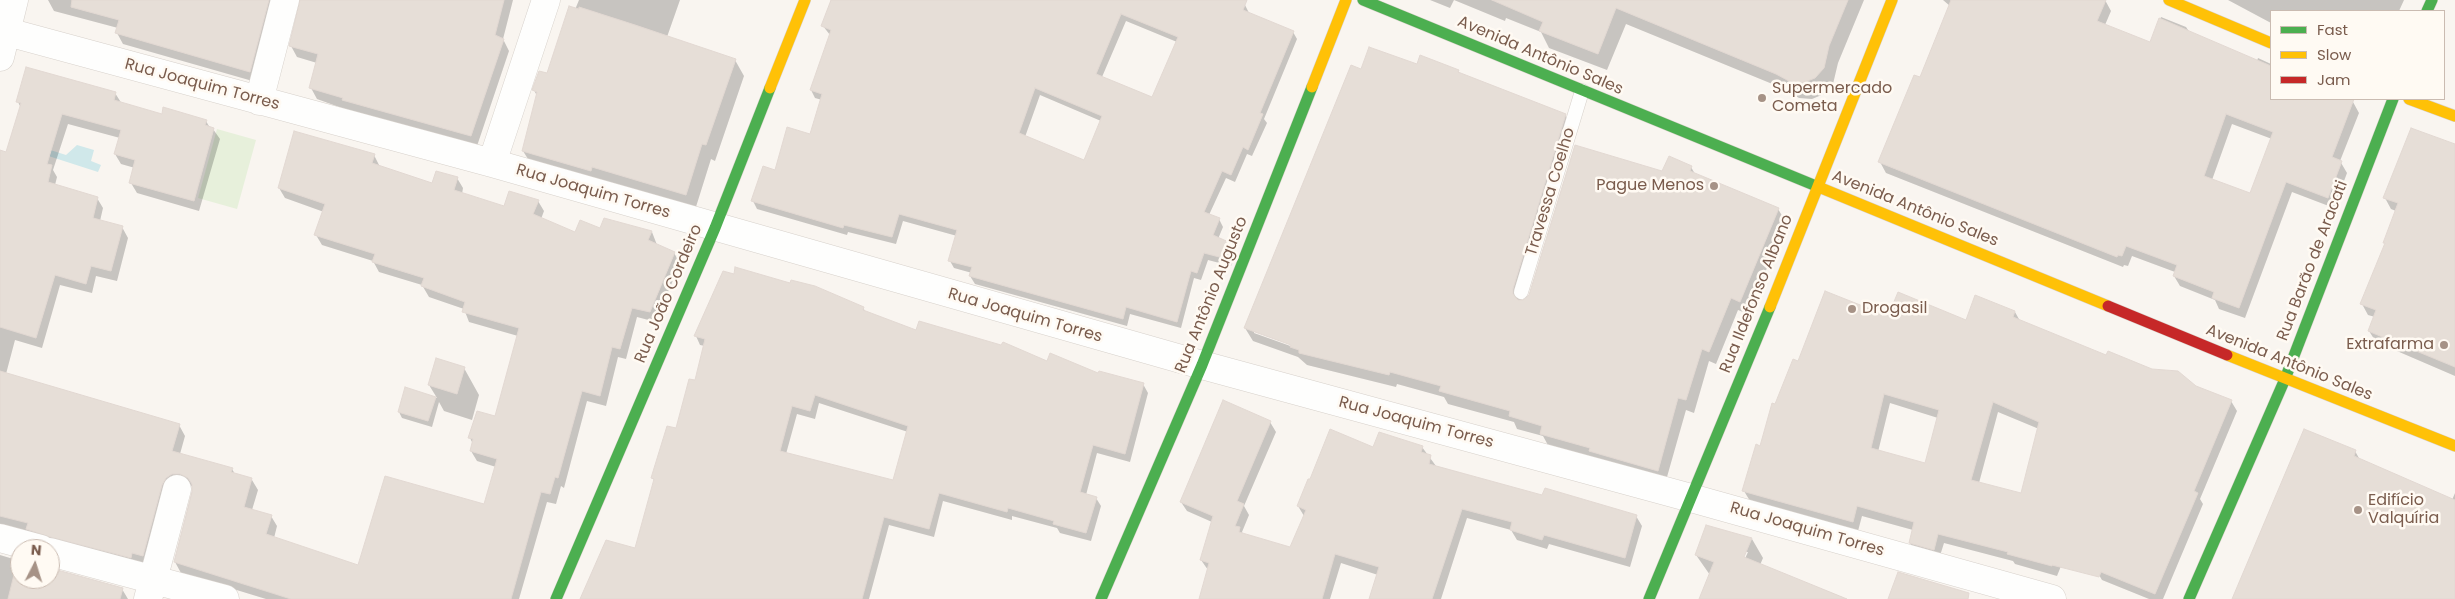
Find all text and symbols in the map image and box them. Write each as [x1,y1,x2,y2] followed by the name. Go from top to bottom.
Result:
[2270,10,2445,100] legend
[1454,12,1626,100] street label: Avenida Antônio Sales
[2317,19,2348,40] text: Fast
[2317,44,2351,65] text: Slow
[123,55,281,115] street label: Rua Joaquim Torres
[2317,69,2351,90] text: Jam
[1772,79,1892,117] place label: Supermercado Cometa
[1756,92,1768,104] marker: Supermercado Cometa
[1522,126,1580,258] street label: Travessa Coelho
[514,161,672,223] street label: Rua Joaquim Torres
[1829,167,2001,251] street label: Avenida Antônio Sales
[1596,176,1704,196] place label: Pague Menos
[2274,178,2352,344] street label: Rua Barão de Aracati
[1708,180,1720,192] marker: Pague Menos
[1716,212,1798,376] street label: Rua Ildefonso Albano
[1172,214,1252,376] street label: Rua Antônio Augusto
[631,222,707,366] street label: Rua João Cordeiro
[946,285,1104,347] street label: Rua Joaquim Torres
[1862,299,1927,319] place label: Drogasil
[1846,303,1858,315] marker: Drogasil
[2203,321,2375,405] street label: Avenida Antônio Sales
[2346,335,2434,355] place label: Extrafarma
[2438,339,2450,351] marker: Extrafarma
[1337,393,1495,453] street label: Rua Joaquim Torres
[2368,491,2439,529] place label: Edifício Valquíria
[1728,499,1886,561] street label: Rua Joaquim Torres
[2352,504,2364,516] marker: Edifício Valquíria
[10,539,60,589] north arrow
[30,540,42,560] text: N

